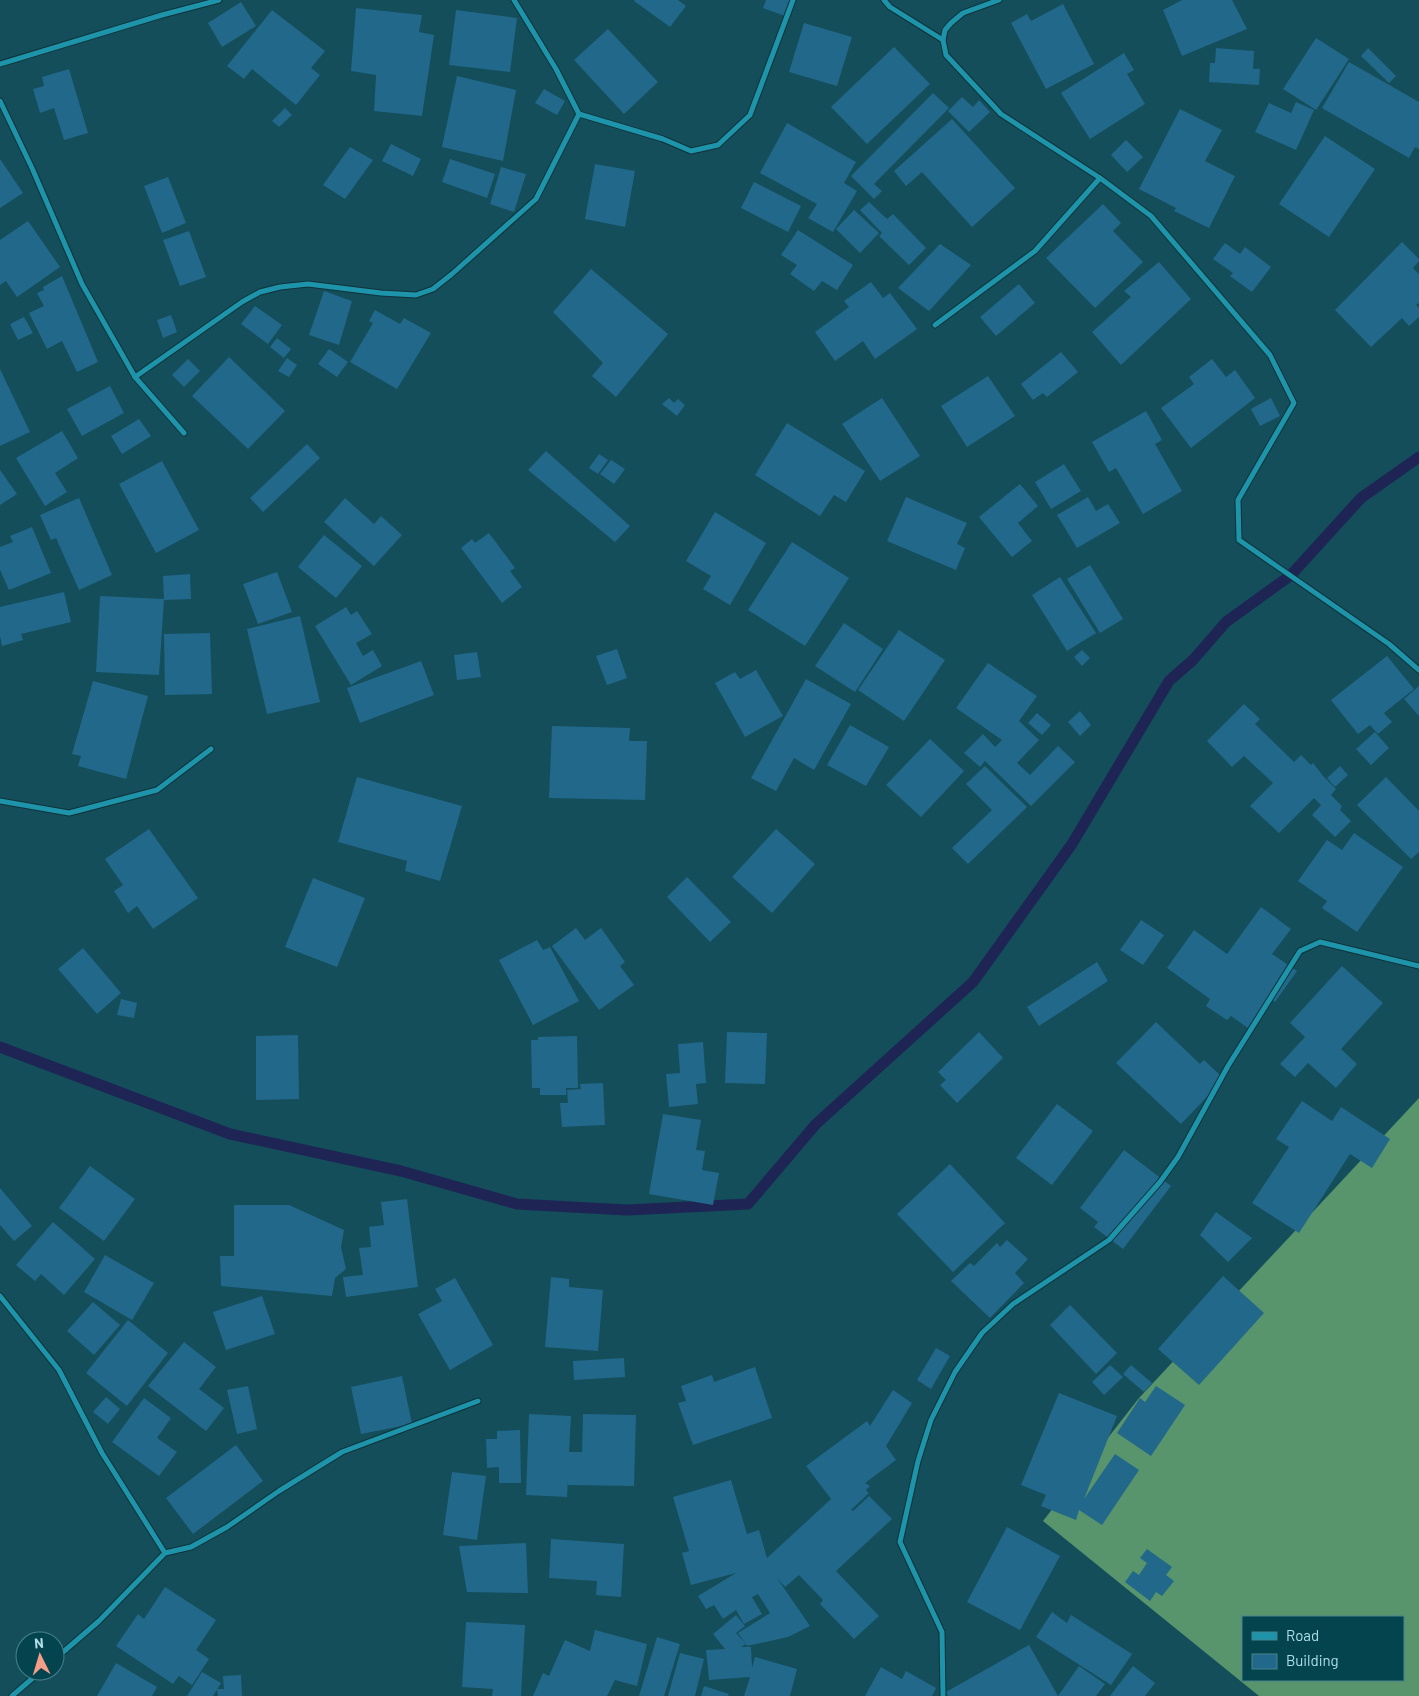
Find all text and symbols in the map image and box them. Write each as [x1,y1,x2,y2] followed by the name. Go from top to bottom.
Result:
[1242,1616,1404,1681] legend
[1286,1626,1319,1644] text: Road
[15,1631,65,1681] north arrow
[33,1634,44,1651] text: N
[1286,1651,1339,1669] text: Building

